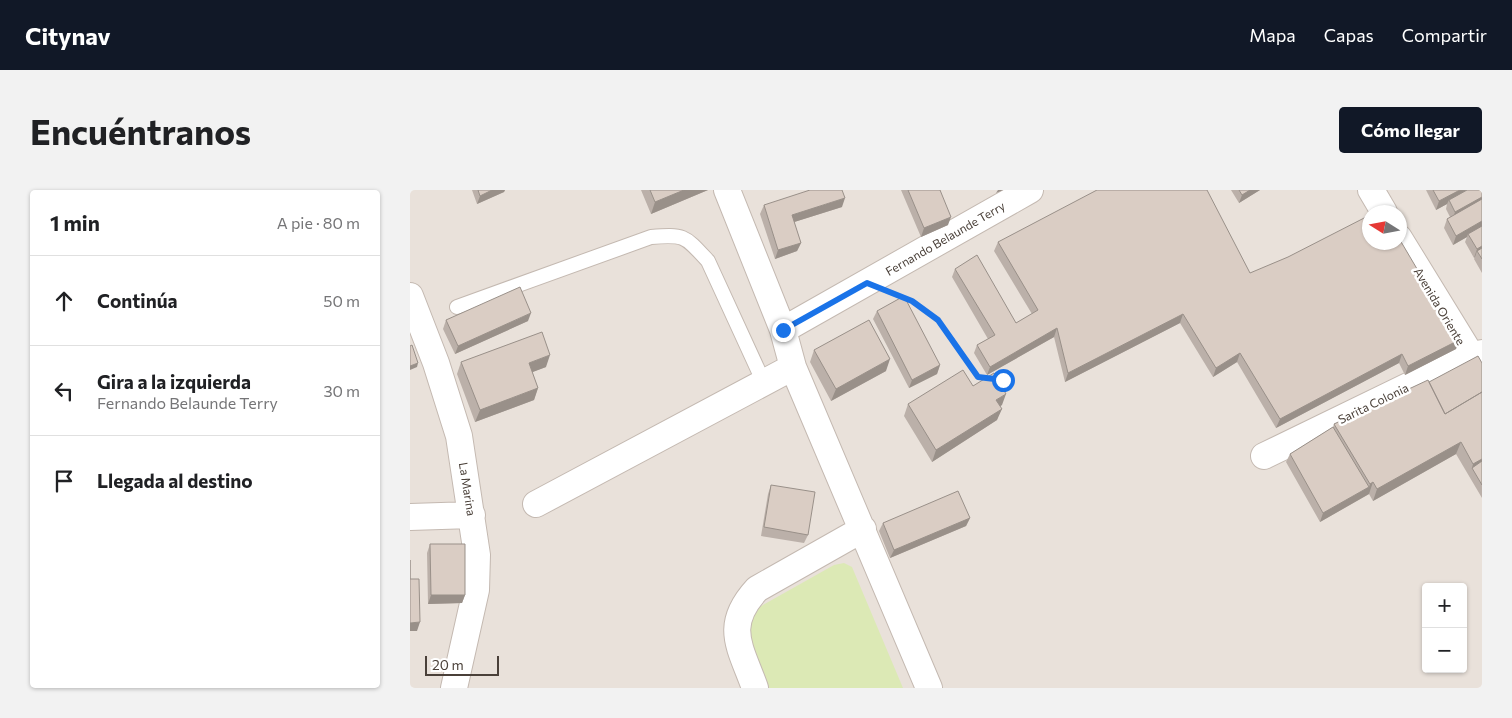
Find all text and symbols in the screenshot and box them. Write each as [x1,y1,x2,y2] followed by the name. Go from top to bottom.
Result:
[25,21,111,50] text: Citynav
[1249,24,1296,46] text: Mapa
[1324,24,1374,46] text: Capas
[1402,24,1487,46] text: Compartir
[1339,107,1482,153] button: Cómo llegar
[30,109,251,152] text: Encuéntranos
[883,198,1007,278] street label: Fernando Belaunde Terry
[1362,205,1407,250] north arrow
[50,210,100,235] text: 1 min
[277,213,360,232] text: A pie · 80 m
[1411,265,1469,347] street label: Avenida Oriente
[50,287,78,315] icon: ahead
[97,289,178,312] text: Continúa
[323,291,360,310] text: 50 m
[772,319,795,342] route end
[992,369,1015,392] route start
[97,370,251,393] text: Gira a la izquierda
[50,377,78,405] icon: left
[1336,380,1410,426] street label: Sarita Colonia
[323,381,360,400] text: 30 m
[97,393,278,412] text: Fernando Belaunde Terry
[457,461,479,517] street label: La Marina
[50,467,78,495] icon: arrive
[97,469,253,492] text: Llegada al destino
[1422,583,1467,673] map controls
[1422,583,1467,628] button: +
[1422,628,1467,673] button: −
[425,653,499,676] scale bar
[432,656,464,673] text: 20 m

